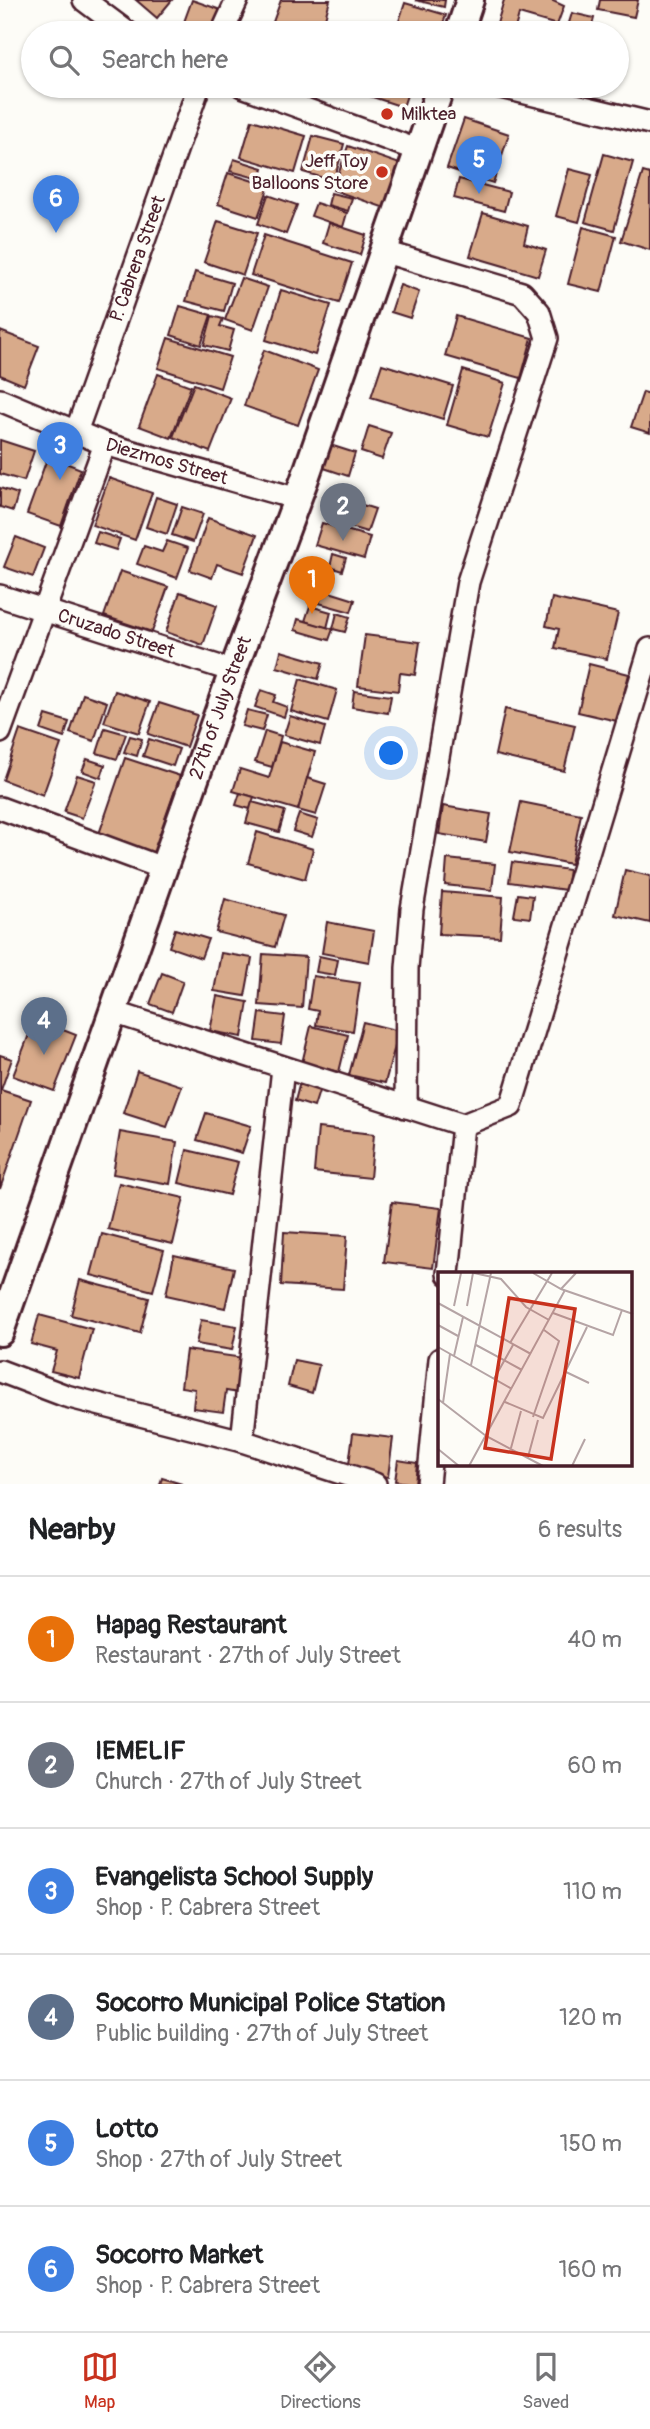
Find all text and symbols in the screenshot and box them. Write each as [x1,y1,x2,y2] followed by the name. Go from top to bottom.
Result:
[21,21,629,98] search box
[45,41,83,79] icon: search
[101,44,228,76] text: Search here
[401,102,457,126] place label: Milktea
[379,106,395,122] marker: Milktea
[456,136,502,194] pin: 5
[251,149,369,195] place label: Jeff Toy Balloons Store
[374,164,390,180] marker: Jeff Toy Balloons Store
[33,175,79,233] pin: 6
[104,192,171,325] street label: P. Cabrera Street
[37,422,83,480] pin: 3
[103,433,231,490] street label: Diezmos Street
[320,483,366,541] pin: 2
[289,556,335,614] pin: 1
[55,603,178,664] street label: Cruzado Street
[184,632,257,783] street label: 27th of July Street
[374,736,408,770] your location
[21,997,67,1055] pin: 4
[438,1272,632,1466] inset map
[28,1511,115,1548] text: Nearby
[538,1515,622,1544] text: 6 results
[95,1609,287,1641] text: Hapag Restaurant
[47,1625,56,1654] text: 1
[568,1625,622,1654] text: 40 m
[95,1641,401,1670] text: Restaurant · 27th of July Street
[95,1735,186,1767] text: IEMELIF
[45,1751,57,1780] text: 2
[567,1751,622,1780] text: 60 m
[95,1767,362,1796] text: Church · 27th of July Street
[95,1861,373,1893] text: Evangelista School Supply
[45,1877,57,1906] text: 3
[563,1877,622,1906] text: 110 m
[95,1893,320,1922] text: Shop · P. Cabrera Street
[95,1987,445,2019] text: Socorro Municipal Police Station
[44,2003,58,2032] text: 4
[559,2003,622,2032] text: 120 m
[95,2019,428,2048] text: Public building · 27th of July Street
[95,2113,159,2145] text: Lotto
[45,2129,57,2158] text: 5
[559,2129,622,2158] text: 150 m
[95,2145,342,2174] text: Shop · 27th of July Street
[95,2239,263,2271] text: Socorro Market
[44,2255,58,2284] text: 6
[558,2255,622,2284] text: 160 m
[95,2271,320,2300] text: Shop · P. Cabrera Street
[81,2348,119,2414] tab: Map
[280,2348,361,2414] tab: Directions
[522,2348,569,2414] tab: Saved

